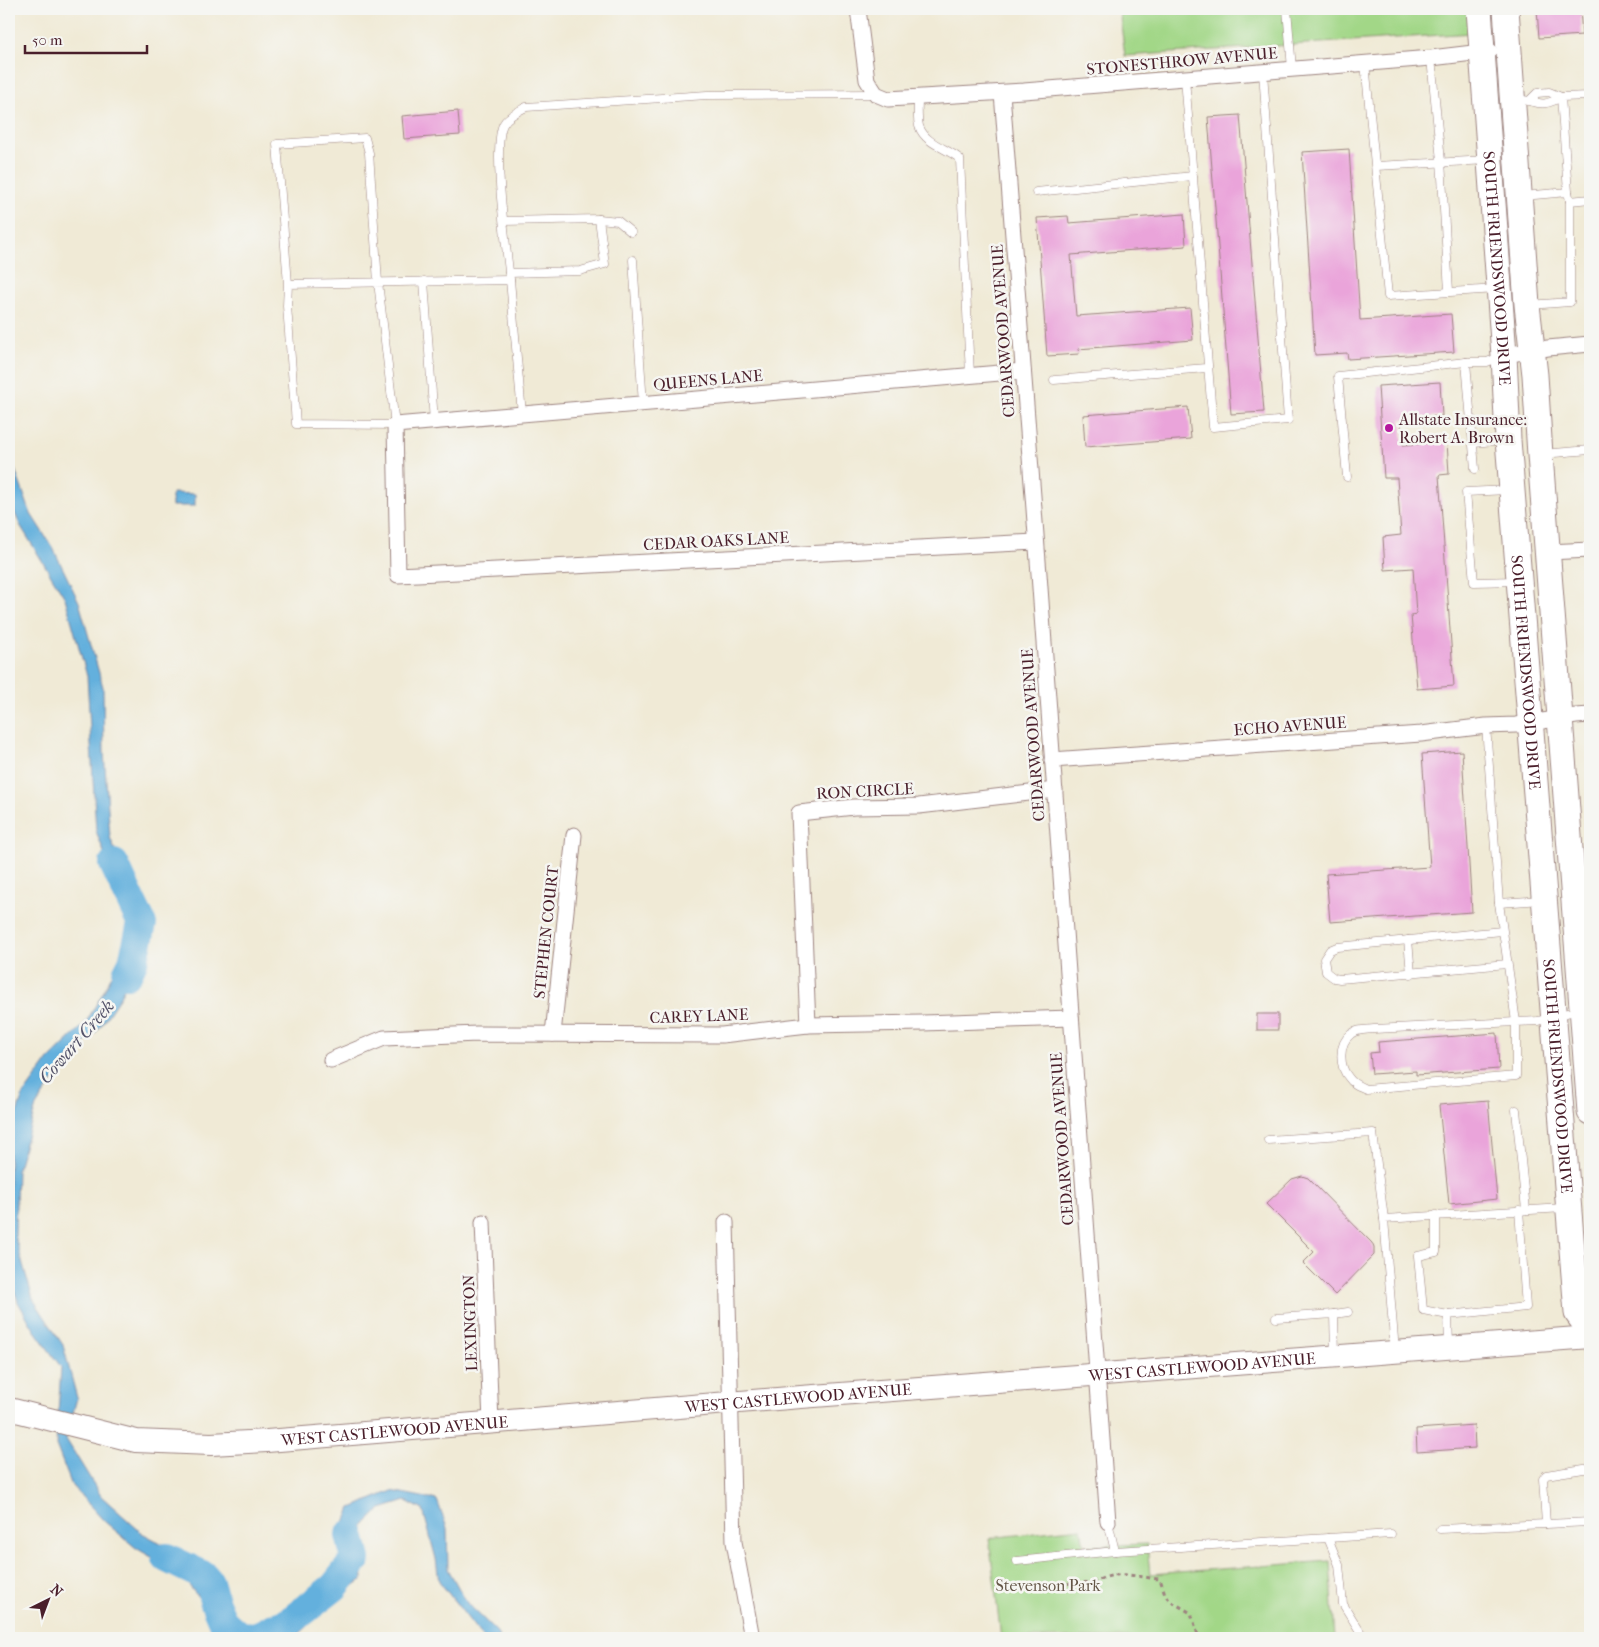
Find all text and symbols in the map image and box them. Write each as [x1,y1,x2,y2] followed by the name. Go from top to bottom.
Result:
[25,22,148,54] scale bar
[32,31,63,49] text: 50 m
[1086,43,1278,79] street label: STONESTHROW AVENUE
[1480,150,1515,386] street label: SOUTH FRIENDSWOOD DRIVE
[987,244,1019,418] street label: CEDARWOOD AVENUE
[652,366,764,394] street label: QUEENS LANE
[1398,410,1527,447] place label: Allstate Insurance: Robert A. Brown
[1383,422,1395,434] marker: Allstate Insurance: Robert A. Brown
[643,528,790,554] street label: CEDAR OAKS LANE
[1508,554,1545,790] street label: SOUTH FRIENDSWOOD DRIVE
[1017,648,1049,822] street label: CEDARWOOD AVENUE
[1233,713,1347,739] street label: ECHO AVENUE
[816,779,914,803] street label: RON CIRCLE
[530,864,562,1000] street label: STEPHEN COURT
[1540,958,1577,1194] street label: SOUTH FRIENDSWOOD DRIVE
[35,996,119,1088] water label: Cowart Creek
[649,1005,749,1027] street label: CAREY LANE
[1046,1052,1078,1226] street label: CEDARWOOD AVENUE
[459,1274,481,1372] street label: LEXINGTON
[1087,1348,1316,1385] street label: WEST CASTLEWOOD AVENUE
[683,1379,913,1416] street label: WEST CASTLEWOOD AVENUE
[279,1412,509,1449] street label: WEST CASTLEWOOD AVENUE
[22,1574,72,1624] north arrow
[995,1576,1101,1595] park label: Stevenson Park
[47,1581,66,1601] text: N

